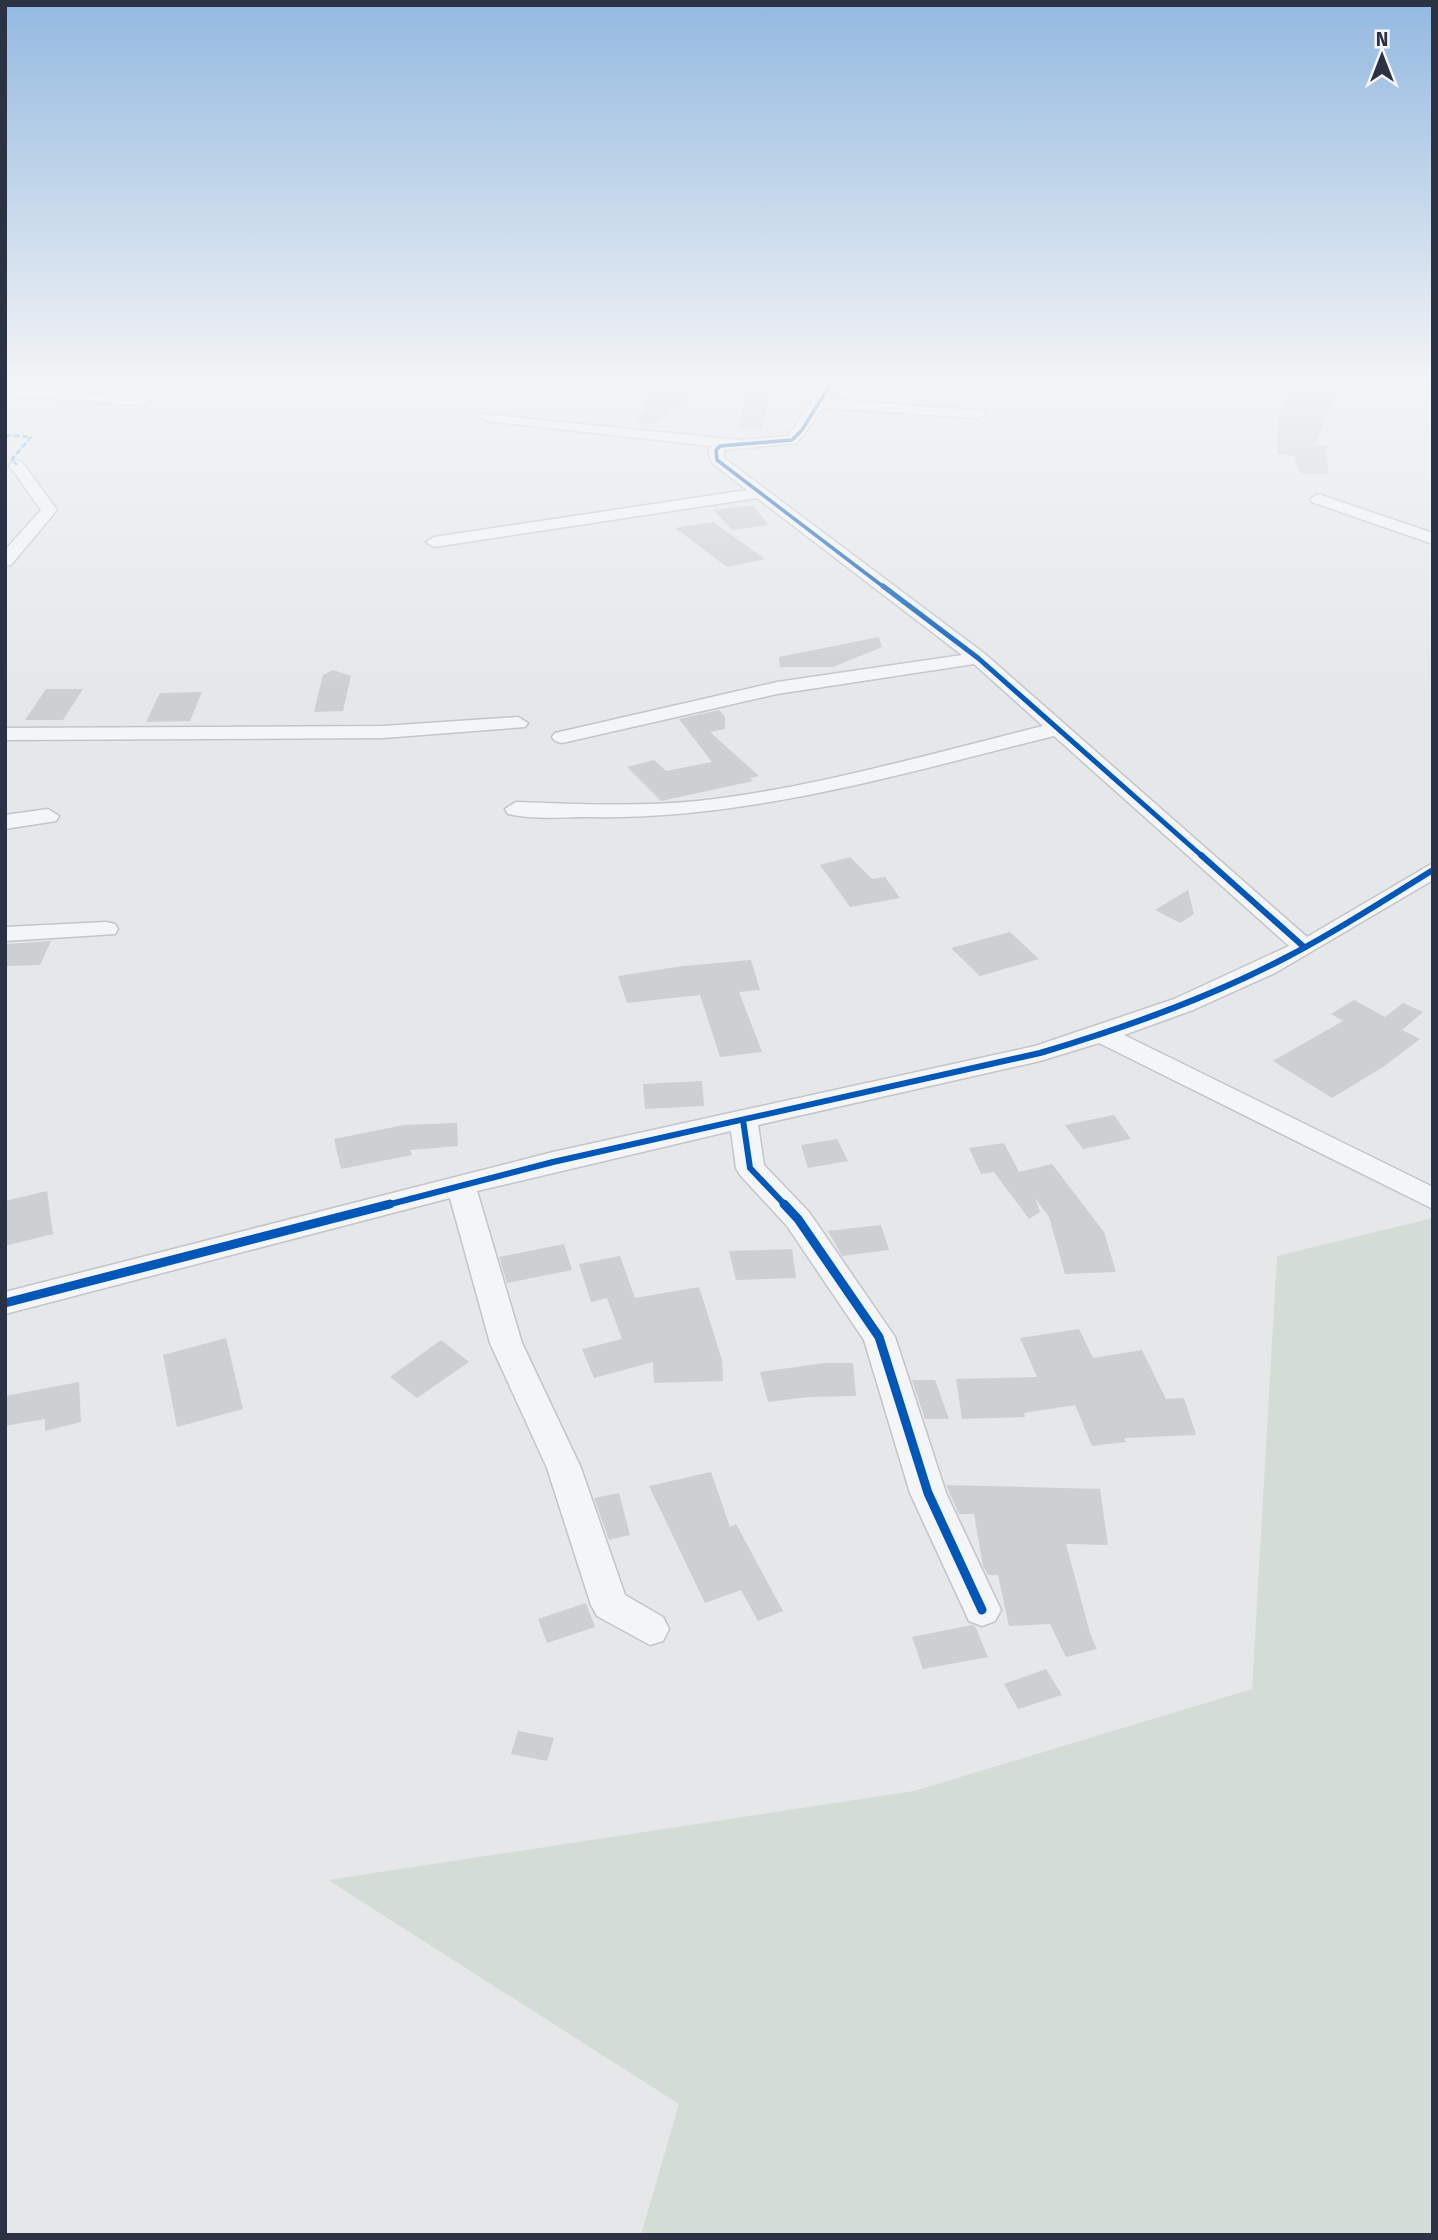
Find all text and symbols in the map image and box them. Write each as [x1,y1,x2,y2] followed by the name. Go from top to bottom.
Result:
[1347,21,1417,91] north arrow
[1376,28,1388,51] text: N

